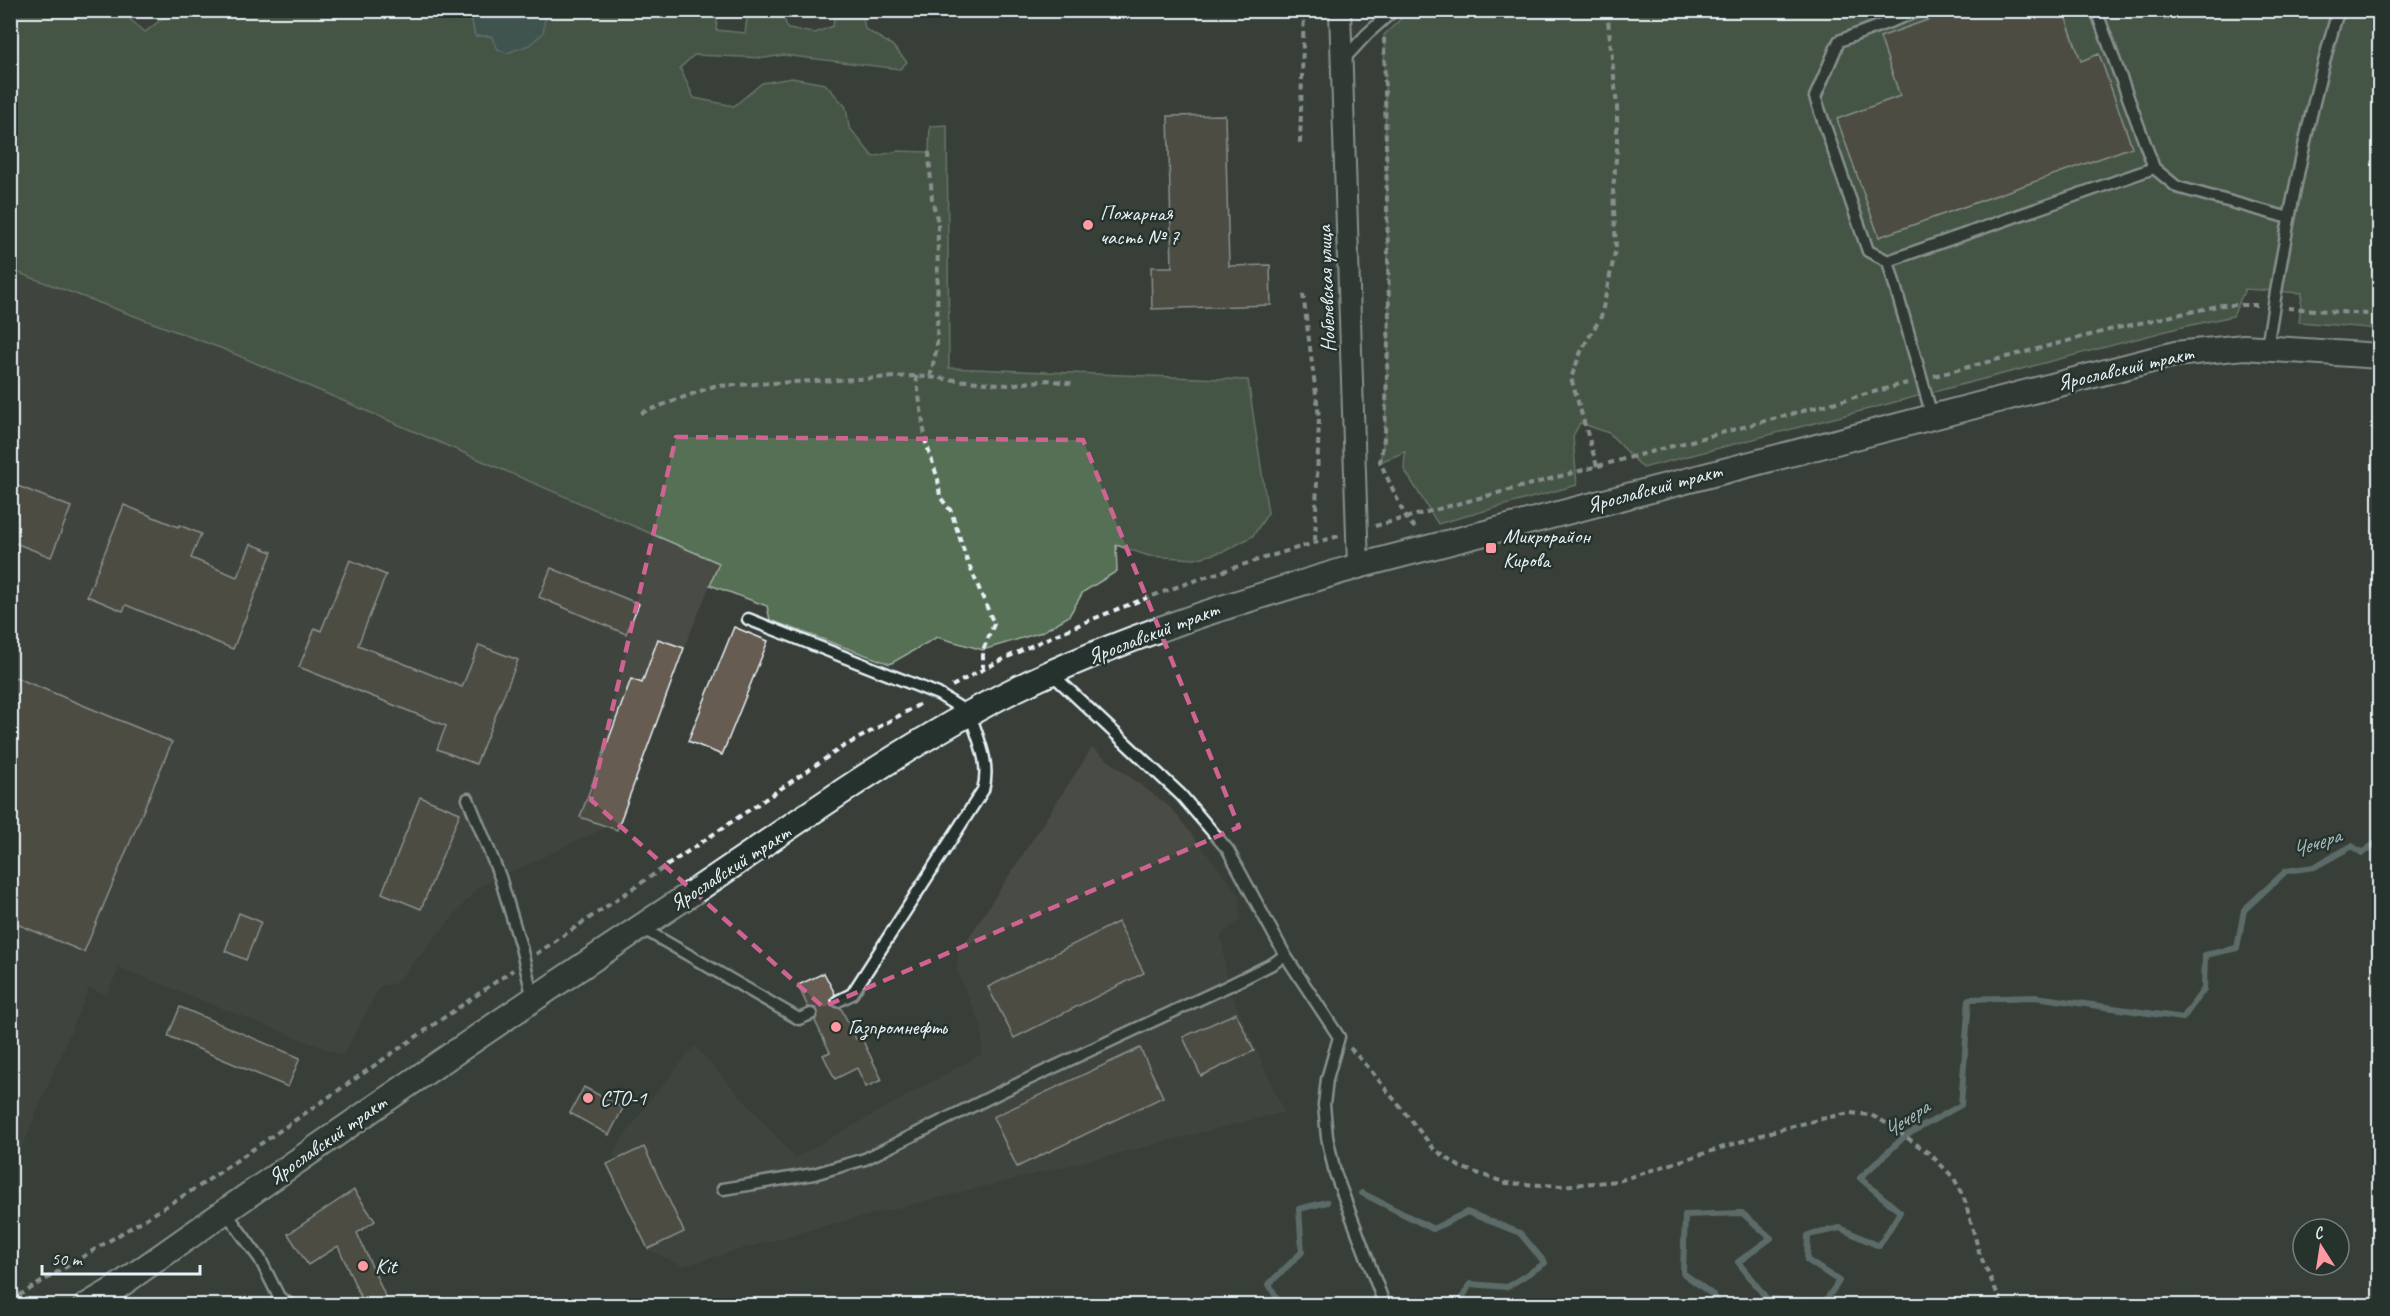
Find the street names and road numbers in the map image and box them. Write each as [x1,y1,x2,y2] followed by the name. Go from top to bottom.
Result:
[1311,224,1341,353] street label: Нобелевская улица
[2055,339,2197,396] street label: Ярославский тракт
[1584,457,1725,518] street label: Ярославский тракт
[1084,596,1223,670] street label: Ярославский тракт
[665,819,796,917] street label: Ярославский тракт
[263,1089,392,1190] street label: Ярославский тракт

